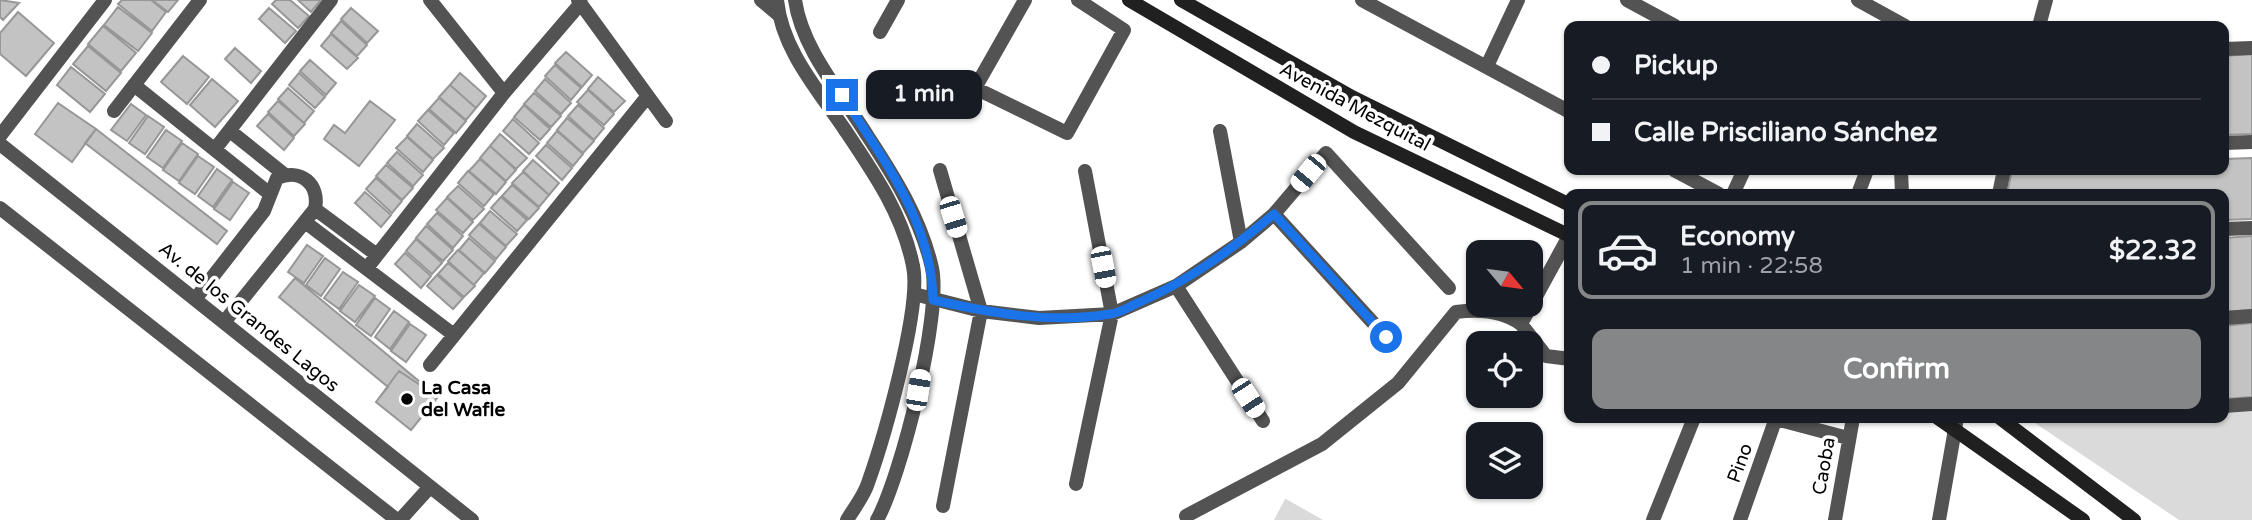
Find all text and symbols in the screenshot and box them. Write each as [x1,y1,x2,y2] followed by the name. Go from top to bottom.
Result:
[1634,50,1718,81] text: Pickup
[1276,58,1434,156] street label: Avenida Mezquital
[866,70,982,119] callout: 1 min
[826,79,858,111] route end
[893,80,955,108] text: 1 min
[1634,117,1937,148] text: Calle Prisciliano Sánchez
[1287,150,1330,196] car
[937,194,970,240] car
[1596,219,1659,282] icon: car
[1680,221,1795,252] text: Economy
[2109,235,2197,266] text: $22.32
[154,237,344,397] street label: Av. de los Grandes Lagos
[1466,240,1544,317] north arrow
[1466,240,1543,499] map controls
[1089,244,1118,290] car
[1680,252,1823,280] text: 1 min · 22:58
[1370,321,1402,353] route start
[1592,329,2201,409] button: Confirm
[1466,331,1543,408] button: locate
[905,368,932,412] car
[1228,375,1269,421] car
[421,377,505,421] place label: La Casa del Wafle
[399,391,415,407] marker: La Casa del Wafle
[1466,422,1543,499] button: layers
[1808,435,1840,497] street label: Caoba
[1723,440,1757,486] street label: Pino

